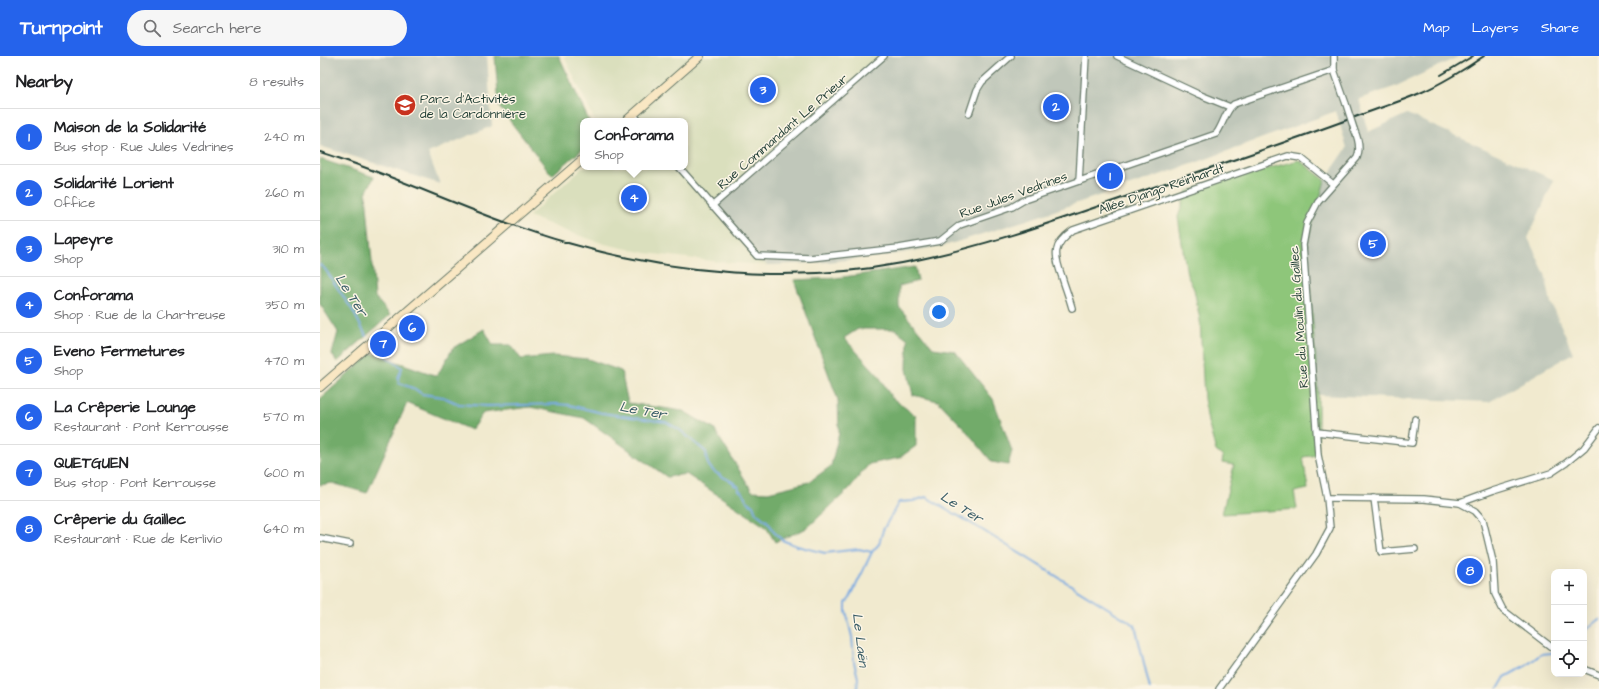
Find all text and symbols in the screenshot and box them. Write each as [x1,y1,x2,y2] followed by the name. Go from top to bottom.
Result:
[127,10,407,46] search box
[20,15,103,42] text: Turnpoint
[141,17,163,39] icon: search
[173,18,261,39] text: Search here
[1423,18,1450,38] text: Map
[1472,18,1519,38] text: Layers
[1541,18,1579,38] text: Share
[16,70,73,94] text: Nearby
[713,70,852,194] street label: Rue Commandant Le Prieur
[249,73,304,91] text: 8 results
[750,75,776,105] pin: 3
[420,90,526,123] place label: Parc d'Activités de la Cardonnière
[392,92,418,118] school or university icon: Parc d'Activités de la Cardonnière
[1043,92,1069,122] pin: 2
[54,117,206,138] text: Maison de la Solidarité
[580,118,688,170] popup
[594,125,674,146] text: Conforama
[28,128,30,146] text: 1
[264,128,304,146] text: 240 m
[54,138,234,156] text: Bus stop · Rue Jules Vedrines
[594,146,624,164] text: Shop
[1096,159,1228,220] street label: Allée Django Reinhardt
[1097,161,1123,191] pin: 1
[957,167,1070,223] street label: Rue Jules Vedrines
[54,173,174,194] text: Solidarité Lorient
[621,183,647,213] pin: 4
[25,184,33,202] text: 2
[265,184,304,202] text: 260 m
[54,194,95,212] text: Office
[54,229,113,250] text: Lapeyre
[1360,229,1386,259] pin: 5
[26,240,32,258] text: 3
[272,240,304,258] text: 310 m
[1285,245,1313,389] street label: Rue du Moulin du Gaillec
[54,250,83,268] text: Shop
[330,270,373,322] water label: Le Ter
[54,285,133,306] text: Conforama
[25,296,33,314] text: 4
[265,296,304,314] text: 350 m
[929,302,949,322] your location
[54,306,226,324] text: Shop · Rue de la Chartreuse
[399,313,425,343] pin: 6
[370,329,396,359] pin: 7
[54,341,185,362] text: Eveno Fermetures
[24,352,34,370] text: 5
[264,352,304,370] text: 470 m
[54,362,83,380] text: Shop
[54,397,196,418] text: La Crêperie Lounge
[618,397,669,425] water label: Le Ter
[25,408,33,426] text: 6
[263,408,304,426] text: 570 m
[54,418,229,436] text: Restaurant · Pont Kerrousse
[54,453,128,474] text: QUETGUEN
[25,464,33,482] text: 7
[264,464,304,482] text: 600 m
[54,474,216,492] text: Bus stop · Pont Kerrousse
[936,487,988,529] water label: Le Ter
[54,509,186,530] text: Crêperie du Gaillec
[25,520,33,538] text: 8
[263,520,304,538] text: 640 m
[54,530,222,548] text: Restaurant · Rue de Kerlivio
[1457,556,1483,586] pin: 8
[1551,569,1587,677] map controls
[1551,569,1587,605] button: +
[1551,605,1587,641] button: −
[847,612,873,669] water label: Le Laën
[1551,641,1587,677] button: locate

